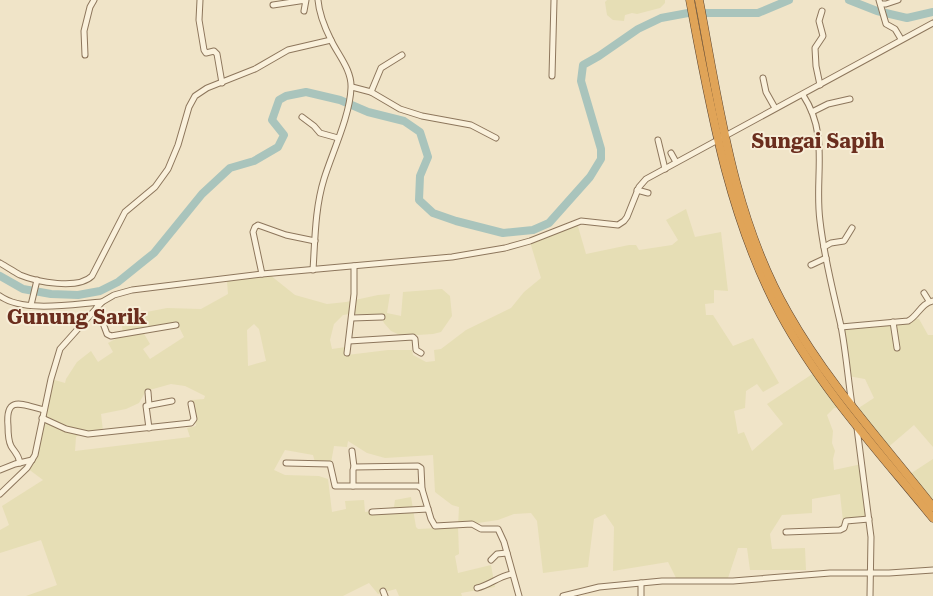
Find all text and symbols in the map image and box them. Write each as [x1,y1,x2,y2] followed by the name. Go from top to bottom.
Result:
[752,129,885,153] district label: Sungai Sapih
[7,305,147,329] district label: Gunung Sarik

